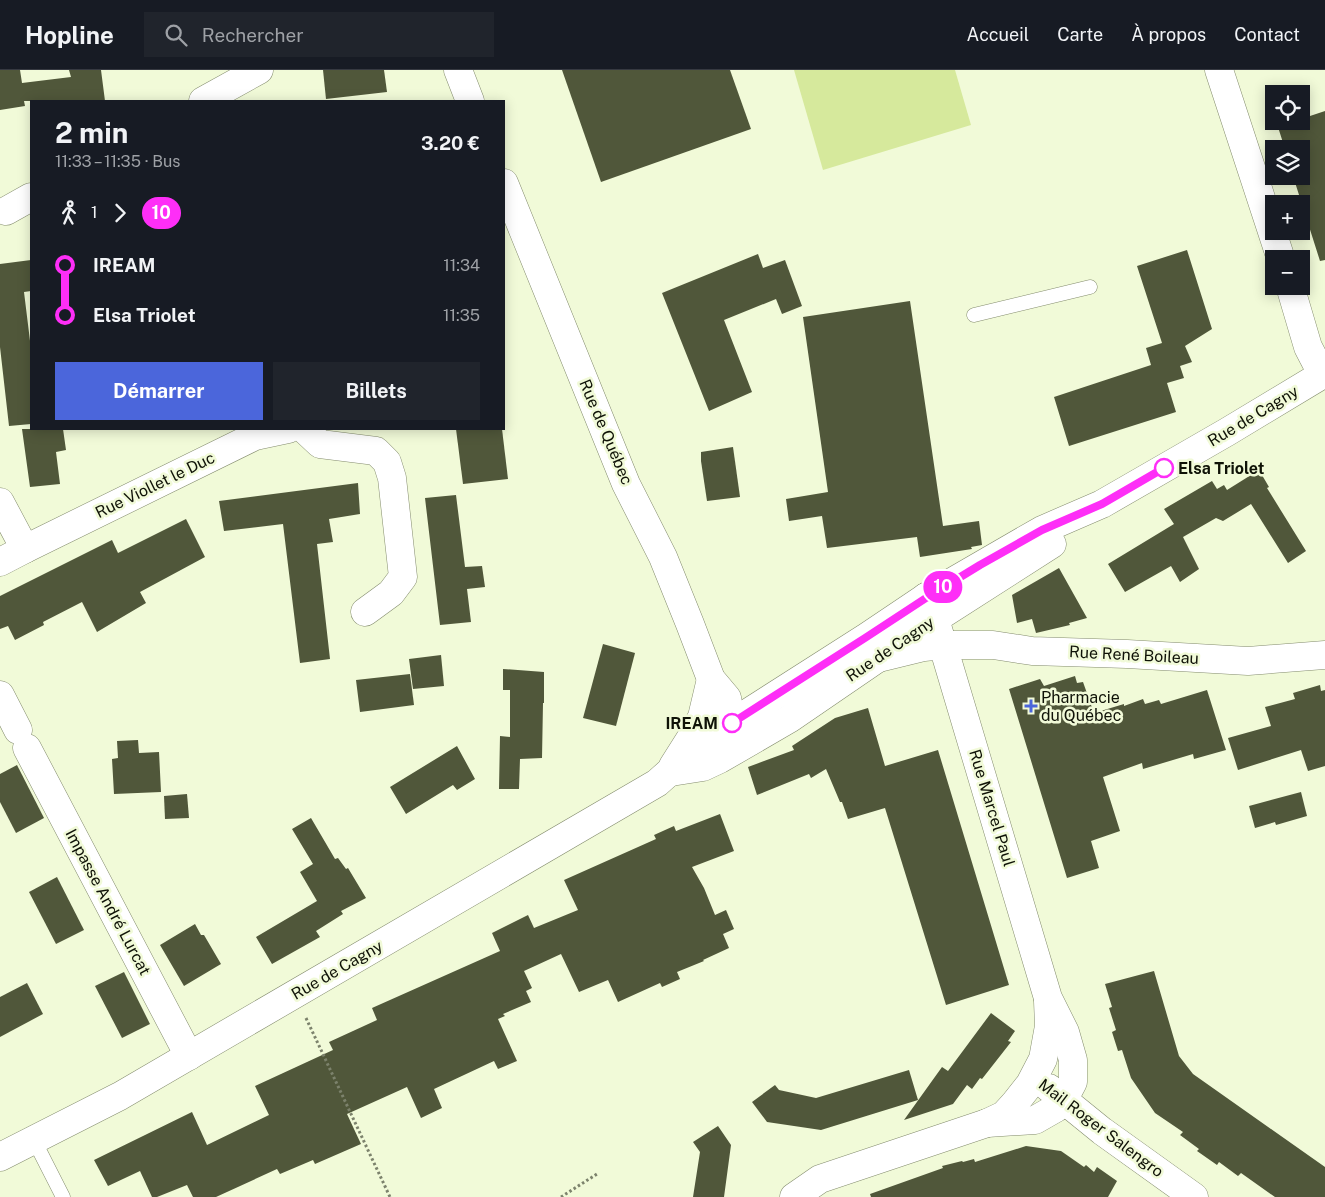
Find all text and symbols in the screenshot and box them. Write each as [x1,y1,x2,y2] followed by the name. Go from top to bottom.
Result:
[144,12,494,57] search box
[25,21,114,49] text: Hopline
[162,21,190,49] icon: search
[202,24,304,46] text: Rechercher
[967,24,1029,45] text: Accueil
[1057,24,1103,45] text: Carte
[1131,24,1206,45] text: À propos
[1234,24,1300,45] text: Contact
[1265,85,1310,295] map controls
[1265,85,1310,130] button: locate
[55,116,128,149] text: 2 min
[421,132,480,154] text: 3.20 €
[1265,140,1310,185] button: layers
[55,152,180,171] text: 11:33 – 11:35 · Bus
[1265,195,1310,240] button: +
[55,199,83,227] icon: walk
[106,199,134,227] icon: forward
[152,202,171,223] text: 10
[91,203,98,222] text: 1
[1265,250,1310,295] button: −
[93,254,155,276] text: IREAM
[443,256,480,275] text: 11:34
[93,304,196,326] text: Elsa Triolet
[443,306,480,325] text: 11:35
[55,362,263,420] button: Démarrer
[273,362,480,420] button: Billets
[575,376,637,488] street label: Rue de Québec
[1204,381,1302,450] street label: Rue de Cagny
[92,448,218,522] street label: Rue Viollet le Duc
[1154,458,1174,478] marker: Elsa Triolet
[1178,459,1265,478] place label: Elsa Triolet
[920,571,966,603] line badge: 10
[933,576,953,597] text: 10
[842,612,938,685] street label: Rue de Cagny
[1069,642,1199,668] street label: Rue René Boileau
[1041,688,1121,725] place label: Pharmacie du Québec
[1025,700,1037,712] marker: Pharmacie du Québec
[722,713,742,733] marker: IREAM
[665,714,718,733] place label: IREAM
[965,747,1019,869] street label: Rue Marcel Paul
[61,826,155,978] street label: Impasse André Lurcat
[288,936,386,1004] street label: Rue de Cagny
[1035,1075,1167,1181] street label: Mail Roger Salengro

